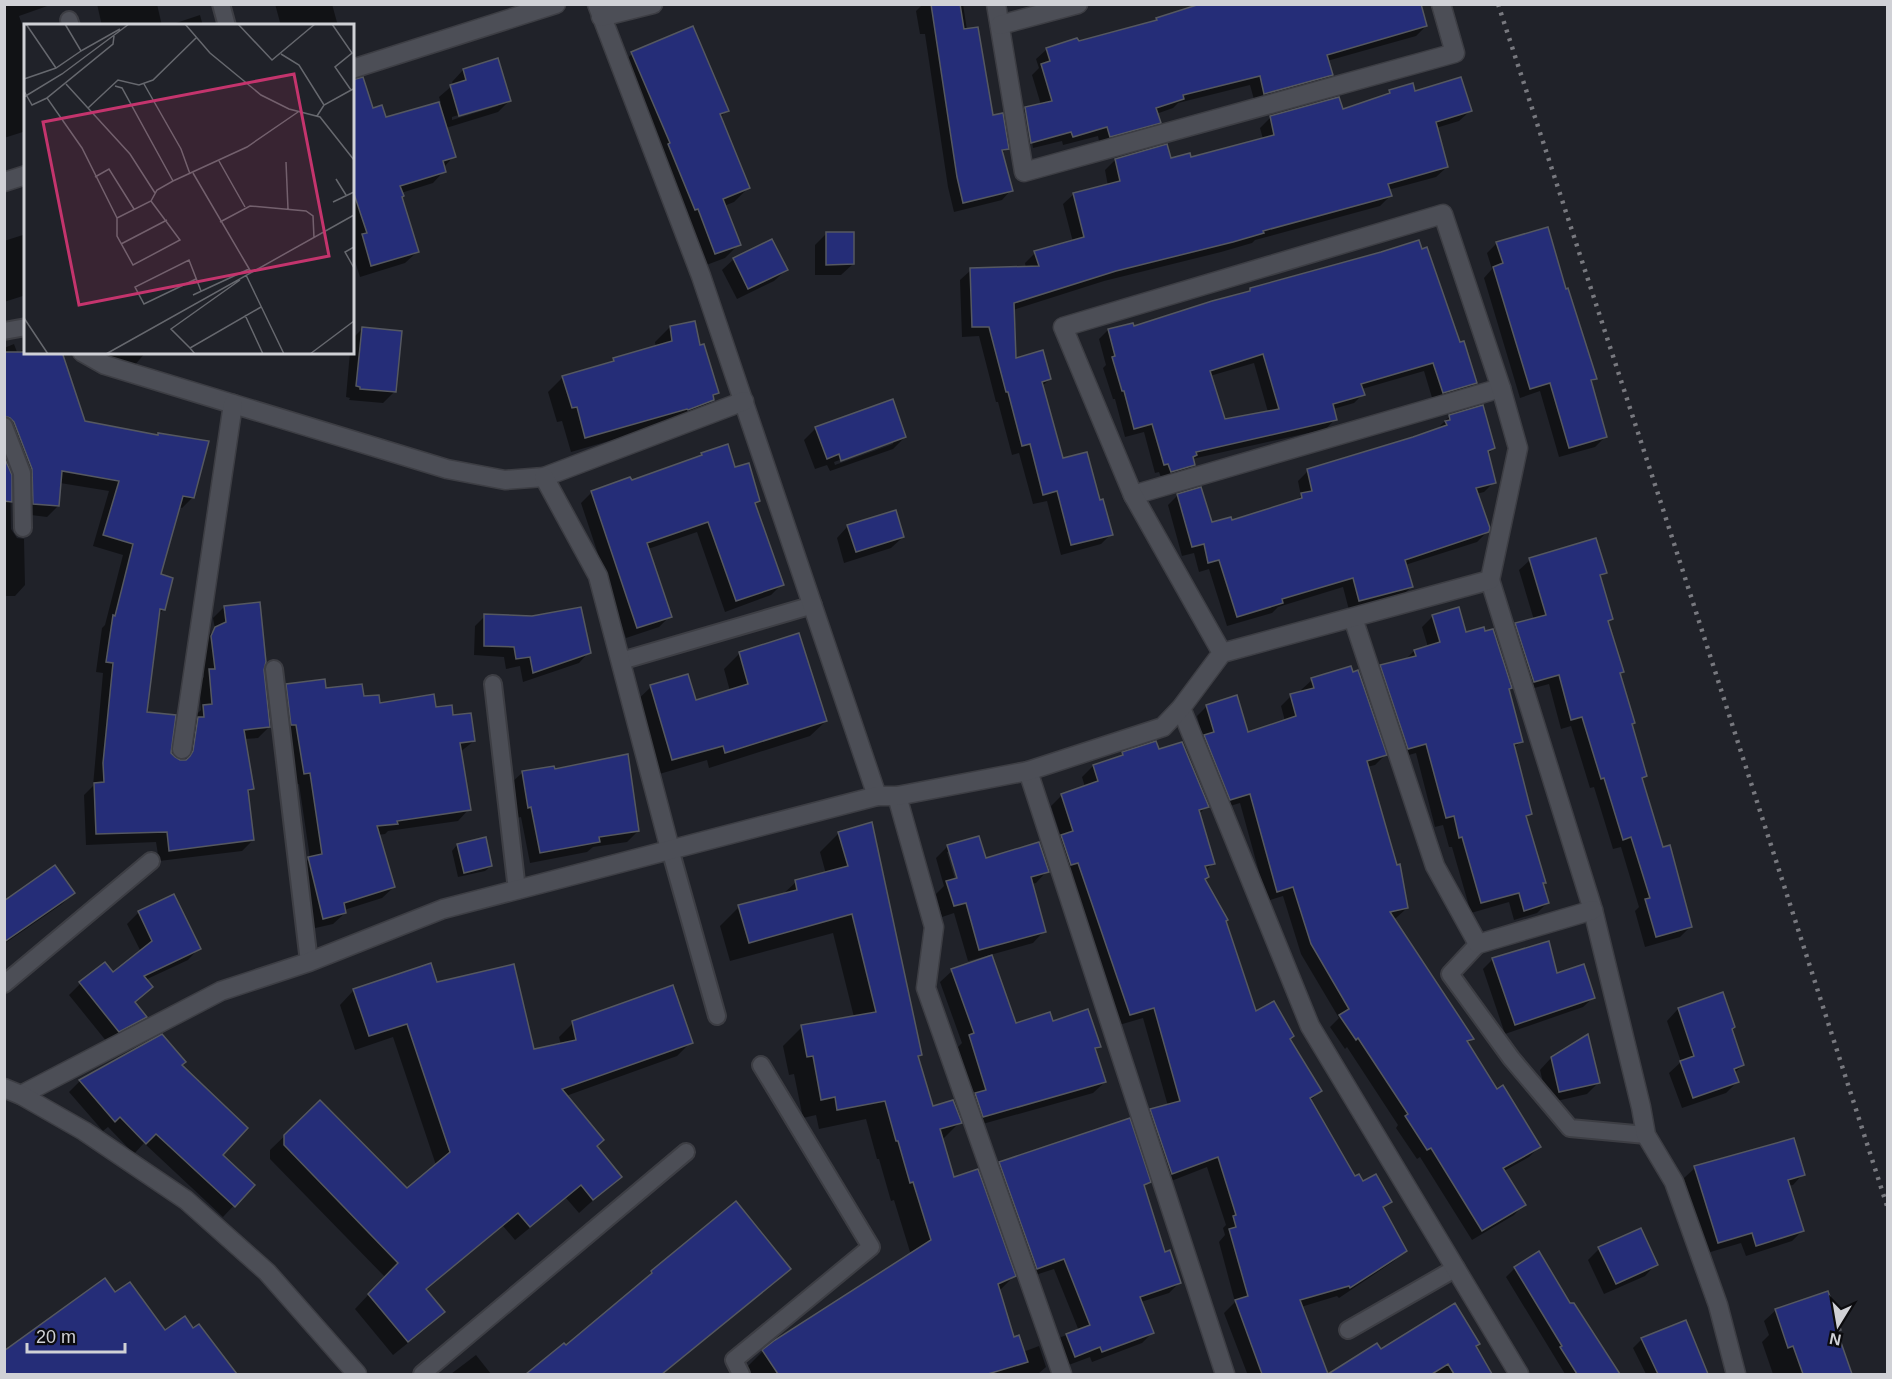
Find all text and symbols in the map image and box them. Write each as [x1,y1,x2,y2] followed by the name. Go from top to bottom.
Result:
[24,24,354,354] inset map
[1808,1295,1868,1355] north arrow
[27,1316,124,1354] scale bar
[36,1327,76,1347] text: 20 m
[1828,1330,1843,1349] text: N

